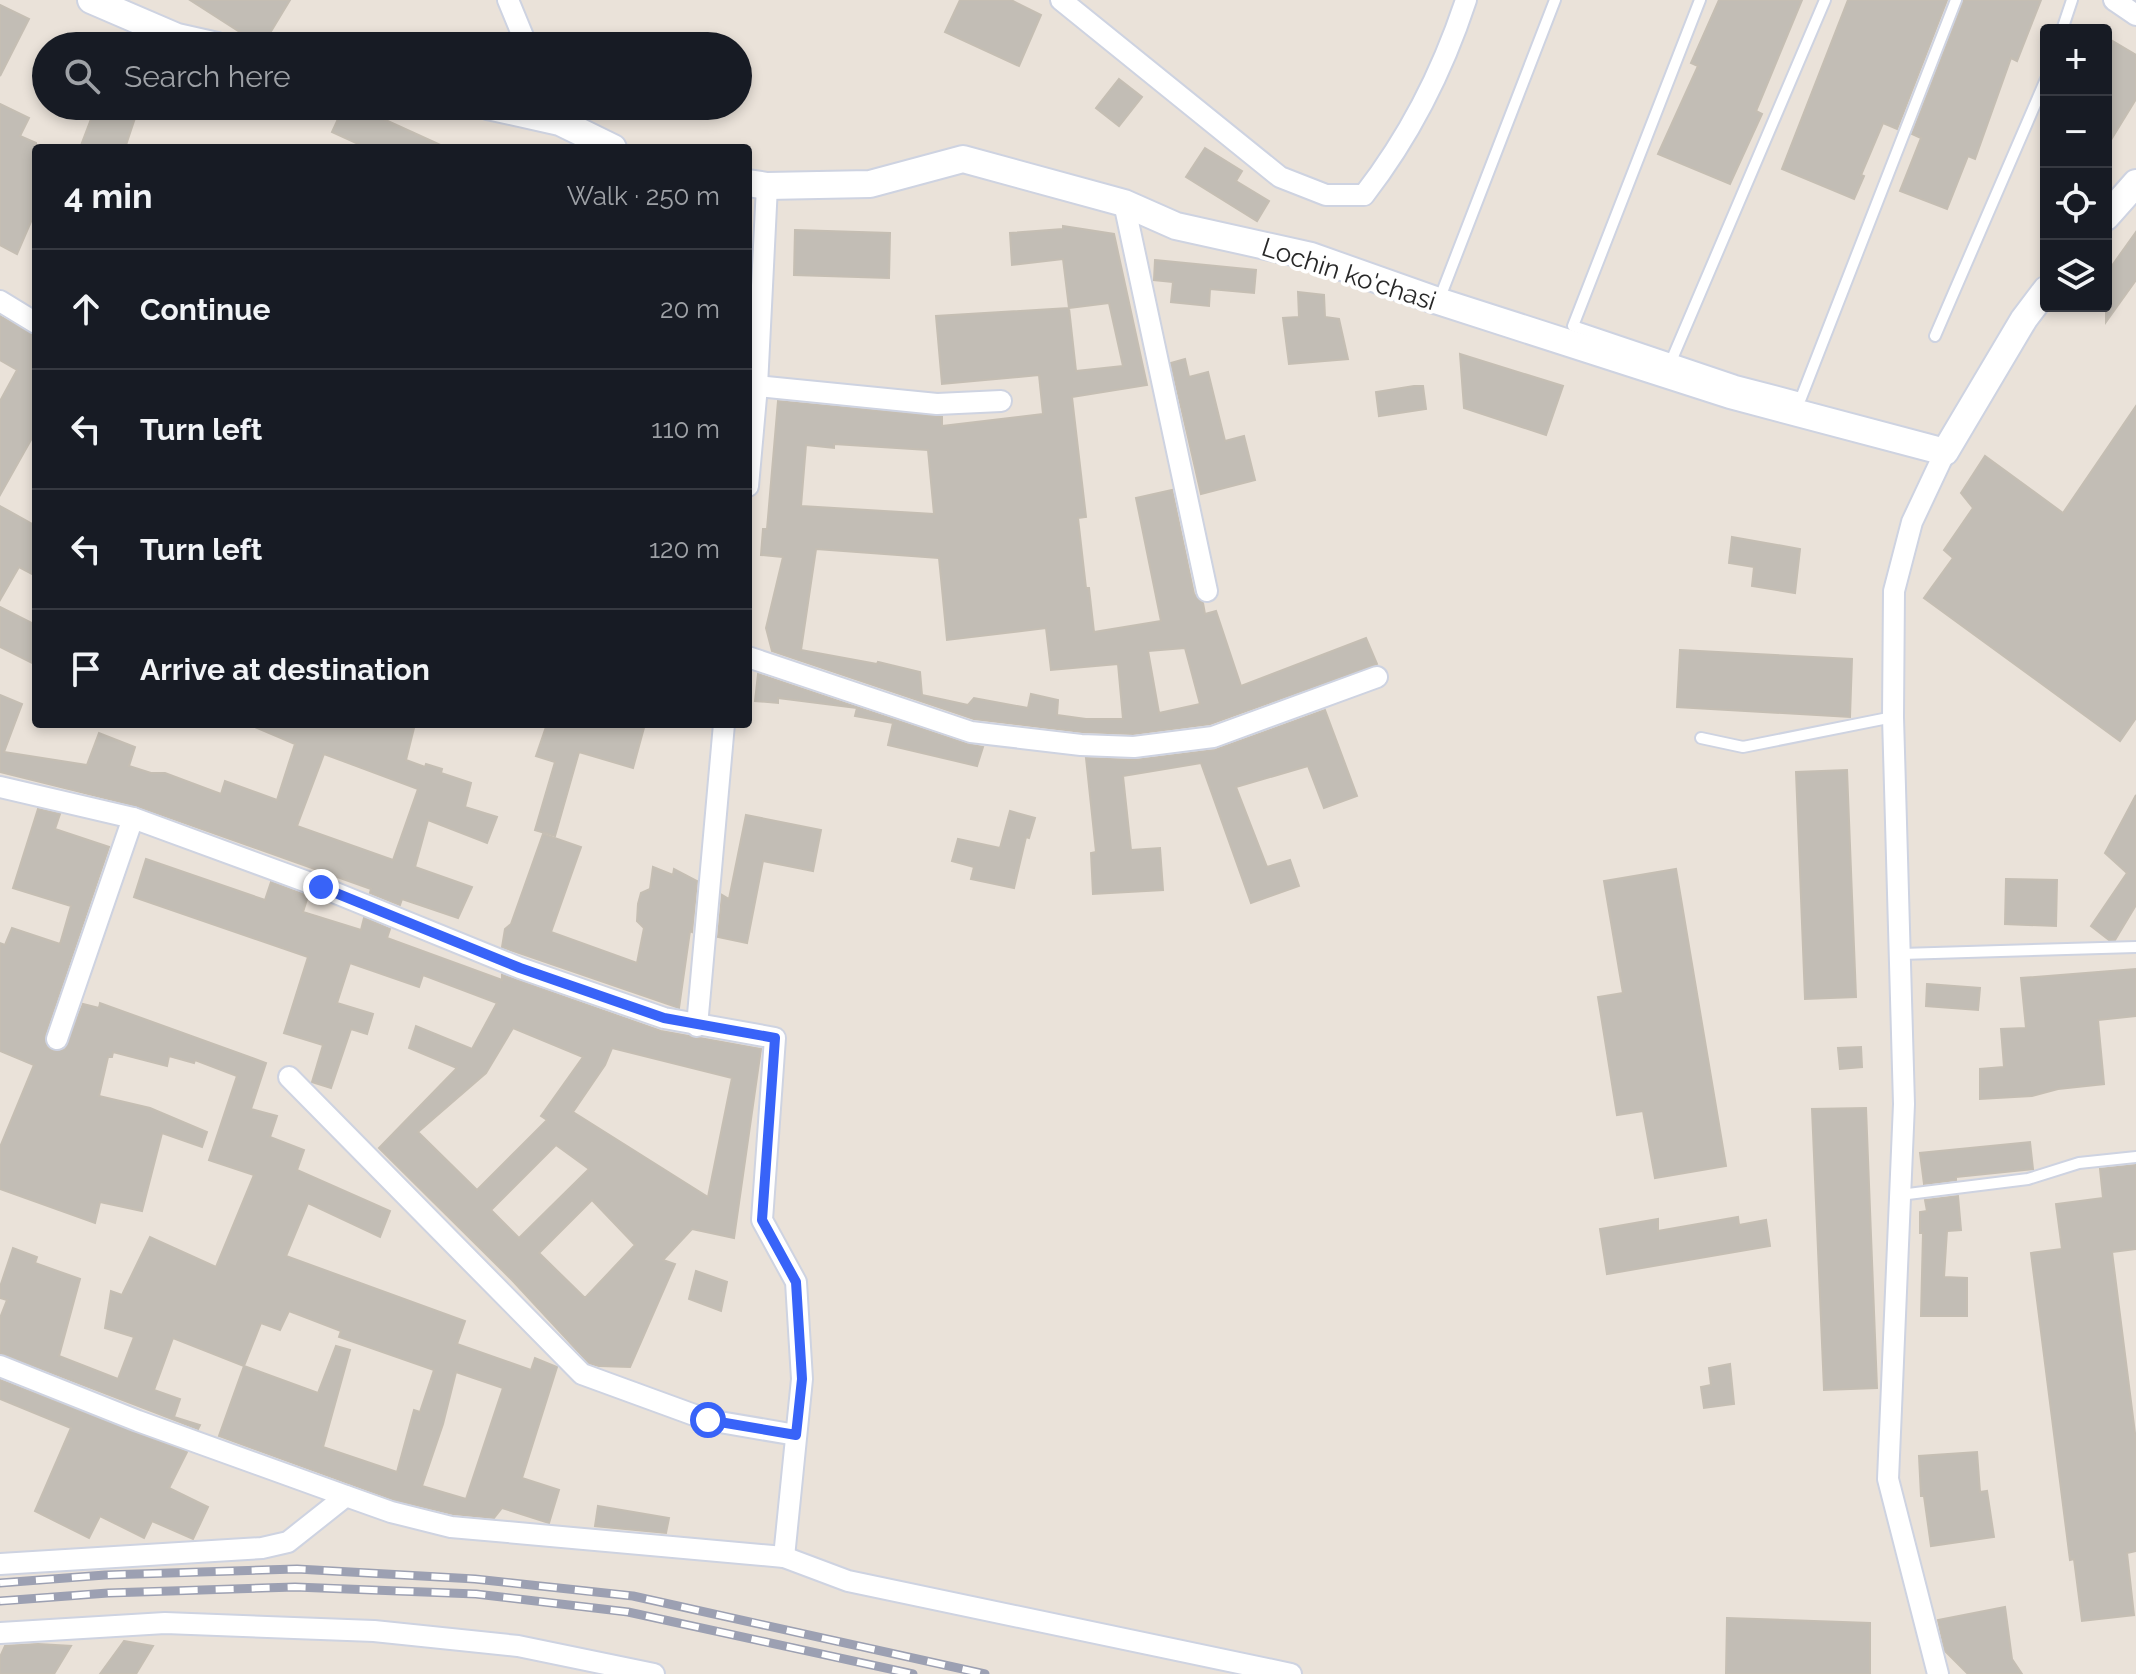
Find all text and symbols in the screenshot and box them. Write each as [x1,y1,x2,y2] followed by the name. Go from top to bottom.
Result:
[2040,24,2112,312] map controls
[2040,24,2112,96] button: +
[32,32,752,120] search box
[60,54,104,98] icon: search
[124,59,291,94] text: Search here
[2040,96,2112,168] button: −
[2040,168,2112,240] button: locate
[64,176,152,216] text: 4 min
[567,181,720,211] text: Walk · 250 m
[1258,232,1440,316] street label: Lochin ko'chasi
[2040,240,2112,312] button: layers
[64,287,108,331] icon: ahead
[140,292,271,327] text: Continue
[660,294,720,324] text: 20 m
[64,407,108,451] icon: left
[140,412,262,447] text: Turn left
[651,414,720,444] text: 110 m
[64,527,108,571] icon: left
[140,532,262,567] text: Turn left
[649,534,720,564] text: 120 m
[64,647,108,691] icon: arrive
[140,652,430,687] text: Arrive at destination
[303,869,339,905] route end
[690,1402,726,1438] route start

